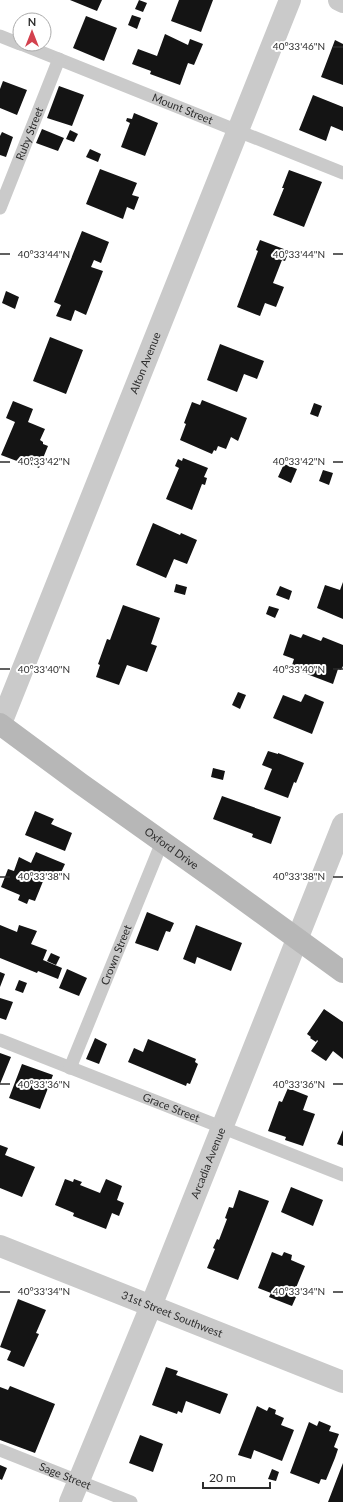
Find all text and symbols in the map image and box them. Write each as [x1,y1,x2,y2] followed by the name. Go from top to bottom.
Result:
[12,12,52,52] north arrow
[28,15,36,28] text: N
[273,40,325,52] text: 40°33'46"N
[150,90,215,126] street label: Mount Street
[13,105,45,162] street label: Ruby Street
[18,248,70,260] text: 40°33'44"N
[273,248,325,260] text: 40°33'44"N
[126,330,163,395] street label: Alton Avenue
[18,455,70,467] text: 40°33'42"N
[273,455,325,467] text: 40°33'42"N
[18,663,70,675] text: 40°33'40"N
[273,663,325,675] text: 40°33'40"N
[142,824,202,872] street label: Oxford Drive
[18,870,70,882] text: 40°33'38"N
[273,870,325,882] text: 40°33'38"N
[97,923,134,987] street label: Crown Street
[18,1078,70,1090] text: 40°33'36"N
[273,1078,325,1090] text: 40°33'36"N
[141,1090,202,1124] street label: Grace Street
[188,1125,228,1200] street label: Arcadia Avenue
[18,1285,70,1297] text: 40°33'34"N
[273,1285,325,1297] text: 40°33'34"N
[120,1288,225,1340] street label: 31st Street Southwest
[37,1459,93,1492] street label: Sage Street
[203,1464,270,1490] scale bar
[209,1470,236,1485] text: 20 m

